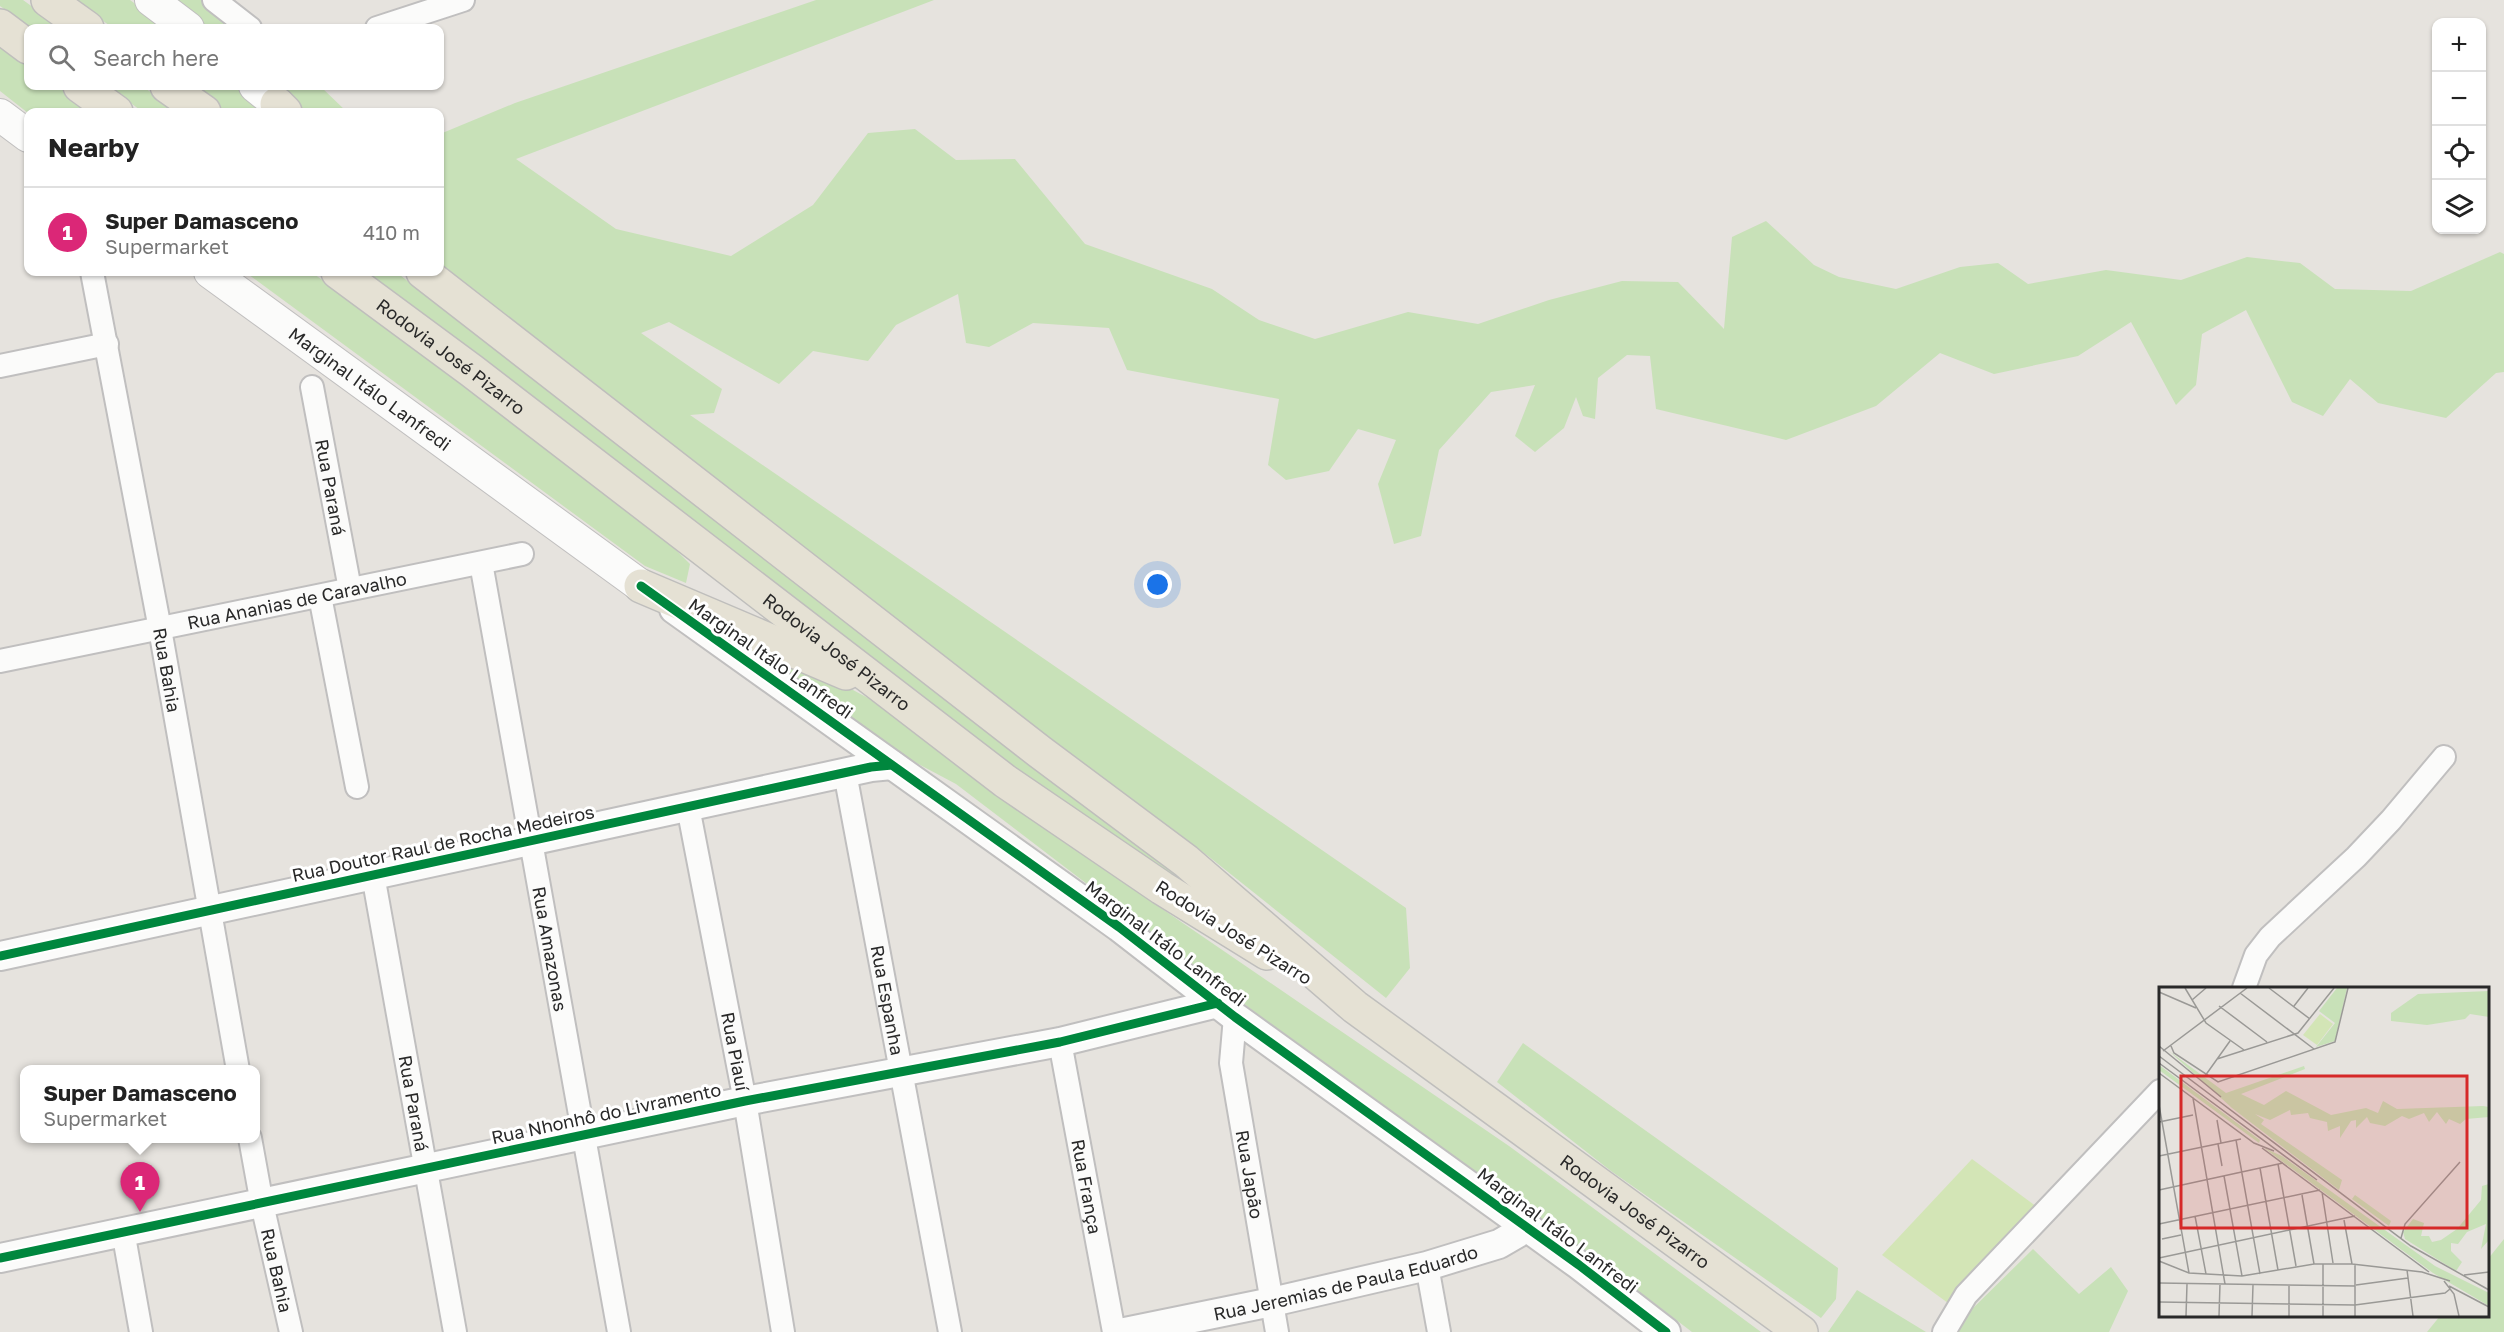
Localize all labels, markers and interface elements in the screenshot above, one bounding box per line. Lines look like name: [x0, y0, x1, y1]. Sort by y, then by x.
map controls: [2432, 18, 2486, 234]
button: +: [2432, 18, 2486, 72]
search box: [24, 24, 444, 90]
icon: search: [45, 41, 78, 74]
text: Search here: [93, 44, 219, 71]
button: −: [2432, 72, 2486, 126]
button: locate: [2432, 126, 2486, 180]
text: Nearby: [48, 132, 139, 163]
button: layers: [2432, 180, 2486, 234]
text: Super Damasceno: [105, 207, 298, 234]
text: 1: [62, 220, 73, 244]
text: 410 m: [363, 220, 420, 244]
text: Supermarket: [105, 234, 229, 258]
street label: Rodovia José Pizarro: [372, 293, 530, 419]
street label: Marginal Itálo Lanfredi: [285, 322, 455, 455]
street label: Rua Paraná: [311, 437, 351, 537]
street label: Rua Ananias de Caravalho: [185, 567, 408, 633]
your location: [1143, 570, 1172, 599]
street label: Rodovia José Pizarro: [759, 588, 915, 715]
street label: Marginal Itálo Lanfredi: [685, 593, 857, 723]
street label: Rua Bahia: [149, 626, 186, 714]
street label: Rua Doutor Raul de Rocha Medeiros: [290, 800, 596, 886]
street label: Marginal Itálo Lanfredi: [1081, 875, 1251, 1011]
street label: Rodovia José Pizarro: [1152, 875, 1316, 989]
street label: Rua Amazonas: [528, 885, 572, 1013]
street label: Rua Espanha: [867, 943, 909, 1057]
inset map: [2159, 987, 2489, 1317]
street label: Rua Piauí: [717, 1010, 754, 1094]
street label: Rua Paraná: [395, 1053, 433, 1153]
popup: [20, 1065, 260, 1143]
street label: Rua Nhonhô do Livramento: [489, 1078, 723, 1148]
text: Super Damasceno: [43, 1079, 237, 1106]
text: Supermarket: [43, 1106, 167, 1130]
street label: Rua Japão: [1232, 1128, 1268, 1220]
street label: Rua França: [1067, 1137, 1107, 1236]
street label: Rodovia José Pizarro: [1556, 1149, 1714, 1273]
pin: 1: [120, 1162, 160, 1212]
street label: Marginal Itálo Lanfredi: [1473, 1162, 1643, 1298]
street label: Rua Bahia: [257, 1226, 297, 1314]
street label: Rua Jeremias de Paula Eduardo: [1211, 1240, 1480, 1325]

